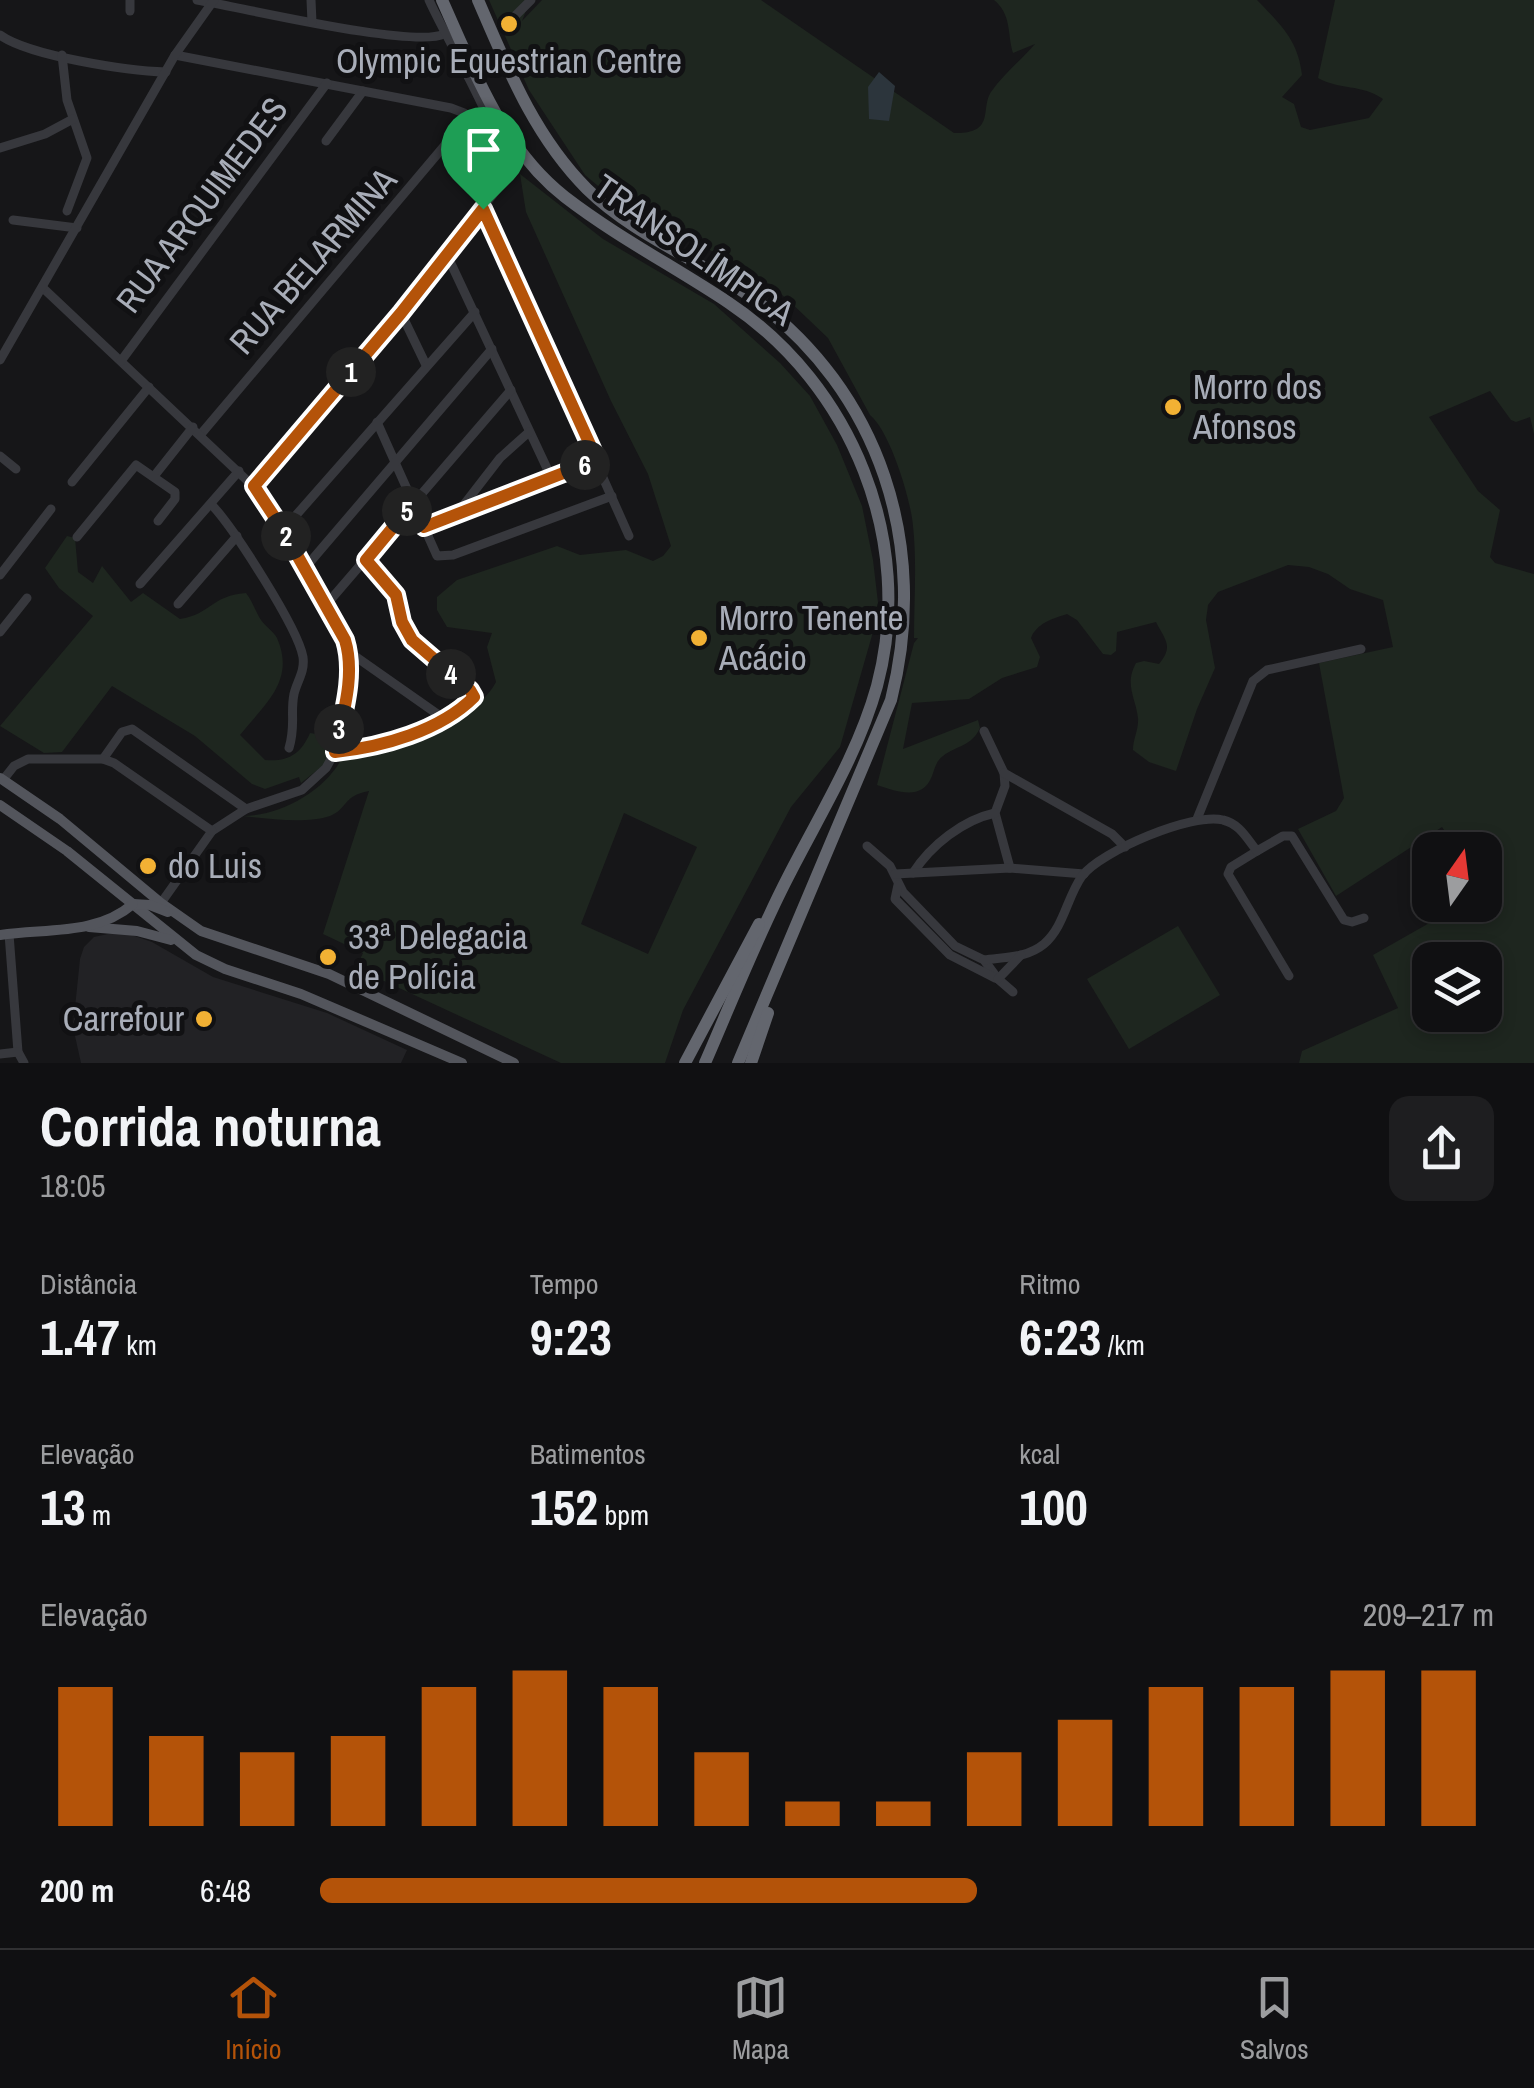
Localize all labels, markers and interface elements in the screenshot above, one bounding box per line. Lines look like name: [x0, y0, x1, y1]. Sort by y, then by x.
marker: Olympic Equestrian Centre: [498, 13, 520, 35]
place label: Olympic Equestrian Centre: [336, 37, 682, 84]
street label: RUA ARQUIMEDES: [105, 87, 298, 322]
pin: [441, 107, 526, 210]
icon: arrive: [456, 122, 511, 177]
street label: RUA BELARMINA: [219, 157, 407, 364]
street label: TRANSOLÍMPICA: [585, 163, 804, 337]
pin: 1: [326, 347, 376, 397]
text: 1: [345, 353, 357, 391]
place label: Morro dos Afonsos: [1192, 363, 1322, 450]
marker: Morro dos Afonsos: [1162, 396, 1184, 418]
pin: 6: [560, 440, 610, 490]
text: 6: [579, 446, 591, 484]
pin: 5: [382, 486, 432, 536]
text: 5: [401, 492, 413, 530]
pin: 2: [261, 511, 311, 561]
text: 2: [280, 517, 292, 555]
place label: Morro Tenente Acácio: [718, 594, 904, 681]
marker: Morro Tenente Acácio: [688, 627, 710, 649]
pin: 4: [426, 649, 476, 699]
text: 4: [445, 655, 457, 693]
pin: 3: [314, 704, 364, 754]
text: 3: [333, 710, 345, 748]
north arrow: [1412, 832, 1502, 922]
map controls: [1412, 832, 1502, 1032]
place label: do Luis: [168, 842, 262, 889]
marker: do Luis: [137, 855, 159, 877]
place label: 33ª Delegacia de Polícia: [348, 913, 528, 1000]
button: layers: [1412, 942, 1502, 1032]
marker: 33ª Delegacia de Polícia: [317, 946, 339, 968]
place label: Carrefour: [63, 995, 184, 1042]
marker: Carrefour: [193, 1008, 215, 1030]
text: Corrida noturna: [40, 1089, 381, 1163]
button: share: [1389, 1096, 1494, 1201]
text: 18:05: [40, 1164, 106, 1207]
text: Distância: [40, 1265, 137, 1303]
text: Tempo: [530, 1265, 599, 1303]
text: Ritmo: [1019, 1265, 1081, 1303]
text: 1.47: [40, 1303, 120, 1371]
text: 9:23: [530, 1303, 612, 1371]
text: 6:23: [1019, 1303, 1101, 1371]
text: km: [120, 1326, 157, 1364]
text: /km: [1101, 1326, 1145, 1364]
text: Elevação: [40, 1435, 134, 1473]
text: Batimentos: [530, 1435, 646, 1473]
text: kcal: [1019, 1435, 1060, 1473]
text: 13: [40, 1473, 86, 1541]
text: 152: [530, 1473, 598, 1541]
text: 100: [1019, 1473, 1088, 1541]
text: m: [86, 1496, 111, 1534]
text: bpm: [598, 1496, 649, 1534]
text: Elevação: [40, 1593, 148, 1636]
text: 209–217 m: [1363, 1593, 1494, 1636]
text: 200 m: [40, 1869, 114, 1912]
text: 6:48: [200, 1869, 251, 1912]
tab: Início: [225, 1970, 281, 2068]
tab: Mapa: [732, 1970, 789, 2068]
tab: Salvos: [1240, 1970, 1309, 2068]

